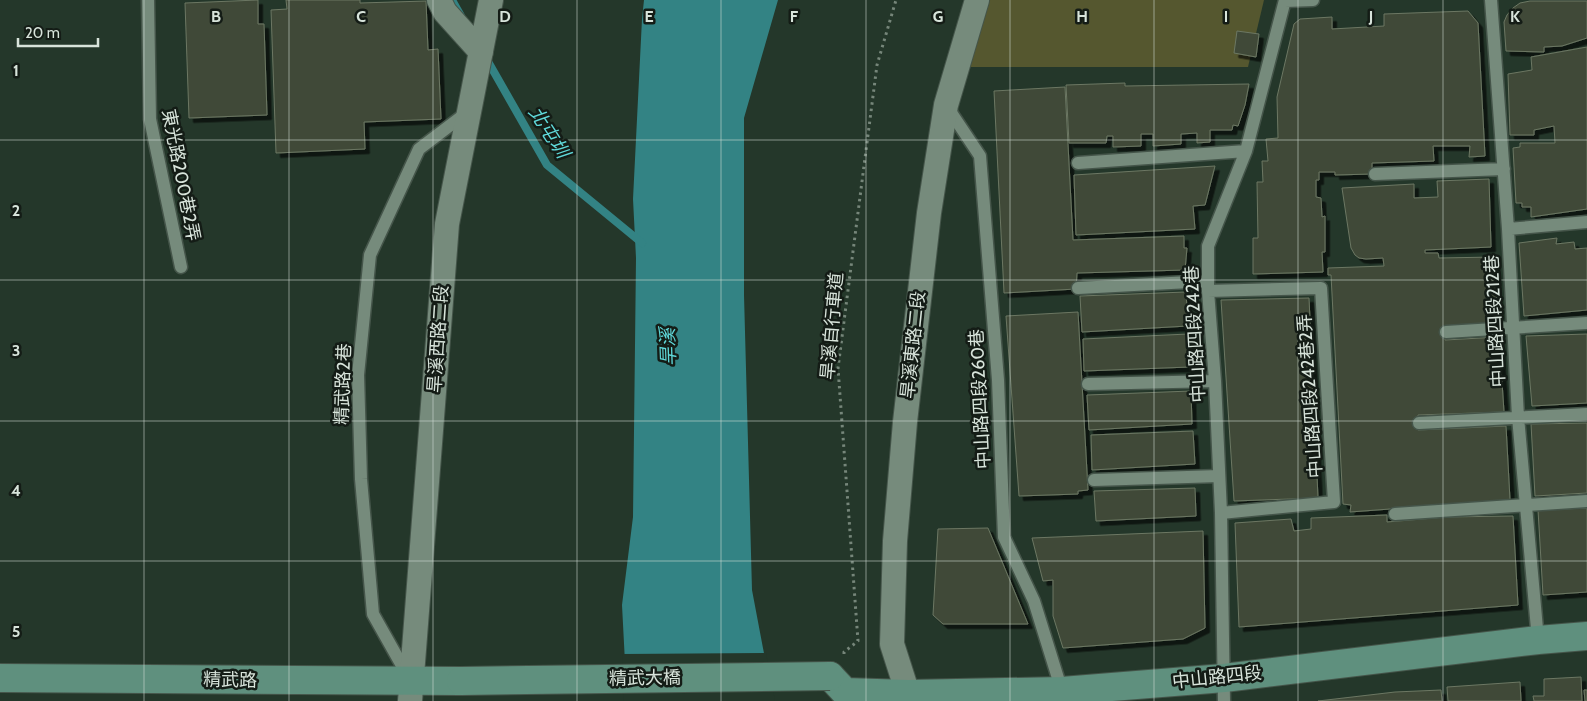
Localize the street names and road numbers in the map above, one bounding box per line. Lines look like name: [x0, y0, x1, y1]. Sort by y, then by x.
street label: 東光路200巷2弄: [157, 107, 205, 243]
street label: 中山路四段212巷: [1481, 254, 1509, 388]
street label: 中山路四段242巷: [1180, 265, 1210, 403]
street label: 旱溪自行車道: [816, 271, 848, 381]
street label: 旱溪西路二段: [423, 284, 453, 394]
street label: 旱溪東路二段: [896, 290, 930, 400]
street label: 中山路四段242巷2弄: [1293, 313, 1327, 479]
street label: 中山路四段260巷: [965, 328, 995, 470]
street label: 精武路2巷: [331, 343, 355, 425]
street label: 中山路四段: [1171, 661, 1263, 693]
street label: 精武大橋: [609, 666, 681, 690]
street label: 精武路: [203, 669, 257, 691]

